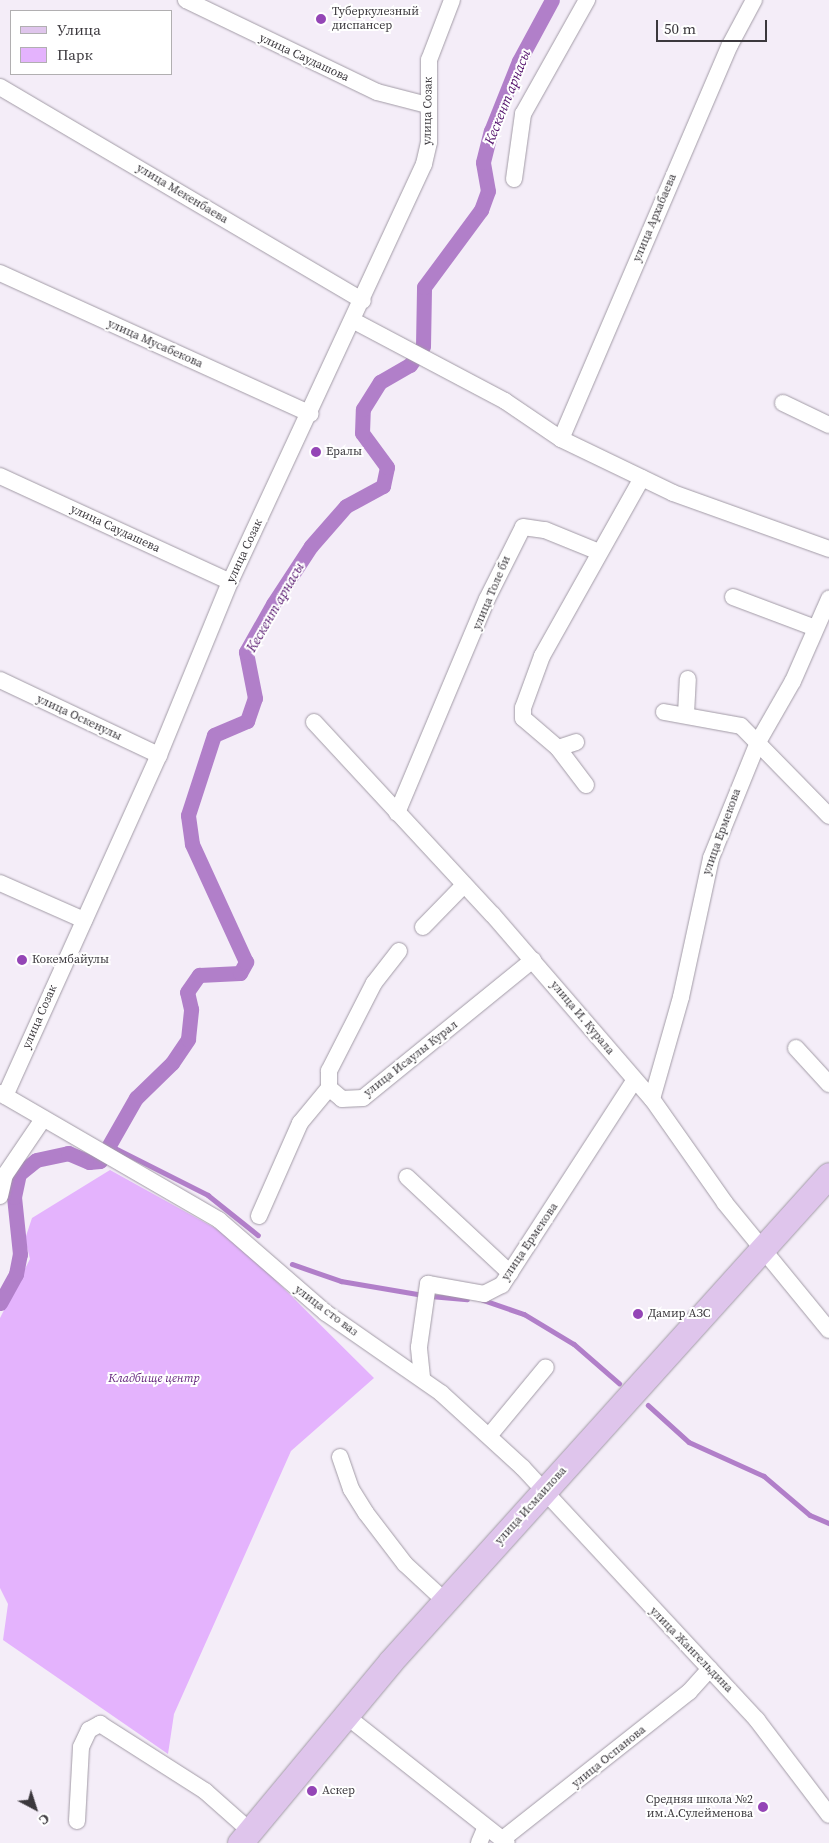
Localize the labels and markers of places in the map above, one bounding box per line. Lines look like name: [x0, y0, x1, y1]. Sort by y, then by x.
place label: Туберкулезный диспансер: [332, 5, 419, 33]
marker: Туберкулезный диспансер: [314, 12, 328, 26]
place label: Ералы: [326, 445, 362, 459]
marker: Ералы: [310, 446, 322, 458]
place label: Кокембайулы: [32, 953, 109, 967]
marker: Кокембайулы: [16, 954, 28, 966]
place label: Дамир АЗС: [648, 1307, 710, 1321]
marker: Дамир АЗС: [632, 1308, 644, 1320]
place label: Аскер: [322, 1784, 355, 1798]
marker: Аскер: [306, 1785, 318, 1797]
place label: Средняя школа №2 им.А.Сулейменова: [646, 1793, 753, 1821]
marker: Средняя школа №2 им.А.Сулейменова: [757, 1801, 769, 1813]

